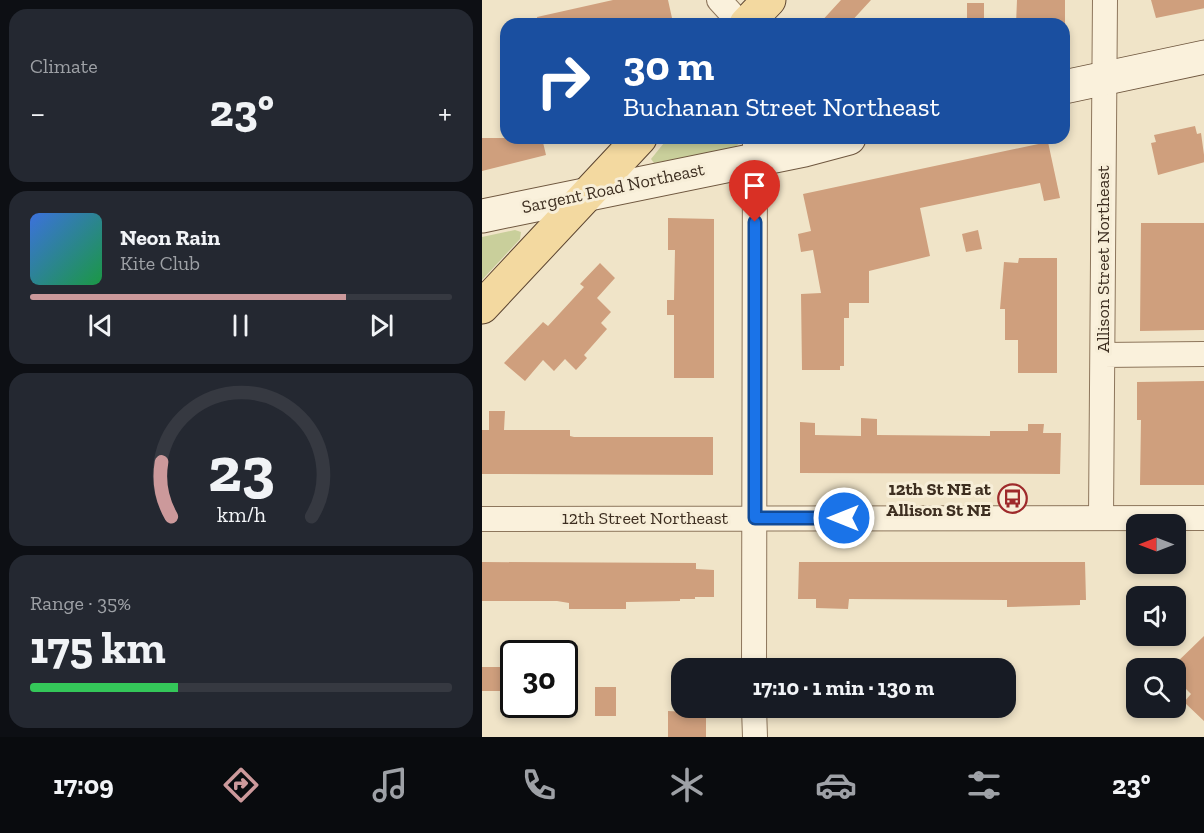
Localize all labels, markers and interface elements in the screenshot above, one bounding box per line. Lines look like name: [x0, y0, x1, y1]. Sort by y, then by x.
text: 30 m: [623, 40, 714, 91]
icon: right: [524, 42, 602, 120]
text: Climate: [30, 54, 98, 78]
text: 23°: [210, 84, 274, 138]
text: Buchanan Street Northeast: [623, 91, 940, 123]
text: −: [30, 93, 45, 132]
text: +: [438, 93, 452, 132]
street label: Sargent Road Northeast: [520, 158, 707, 218]
pin: [729, 160, 780, 222]
street label: Allison Street Northeast: [1092, 165, 1114, 353]
icon: arrive: [738, 169, 771, 202]
text: Neon Rain: [120, 224, 220, 251]
text: Kite Club: [120, 251, 200, 275]
icon: previous: [84, 309, 117, 342]
icon: pause: [224, 309, 257, 342]
icon: next: [365, 309, 398, 342]
text: 23: [208, 432, 274, 507]
place label: 12th St NE at Allison St NE: [886, 478, 992, 521]
bus stop icon: 12th St NE at Allison St NE: [996, 483, 1028, 515]
position arrow: [812, 486, 876, 550]
text: km/h: [217, 502, 265, 527]
street label: 12th Street Northeast: [562, 507, 729, 529]
north arrow: [1126, 514, 1186, 574]
map controls: [1126, 514, 1186, 718]
button: sound: [1126, 586, 1186, 646]
text: Range · 35%: [30, 591, 131, 615]
text: 175 km: [30, 621, 166, 675]
speed limit sign: 30: [500, 640, 578, 718]
button: search: [1126, 658, 1186, 718]
text: 17:10 · 1 min · 130 m: [753, 674, 934, 701]
icon: directions: [220, 764, 262, 806]
icon: music: [369, 764, 411, 806]
icon: phone: [518, 764, 560, 806]
icon: climate: [666, 764, 708, 806]
icon: car: [815, 764, 857, 806]
icon: filters: [963, 764, 1005, 806]
text: 17:09: [53, 769, 114, 801]
text: 23°: [1112, 769, 1151, 801]

